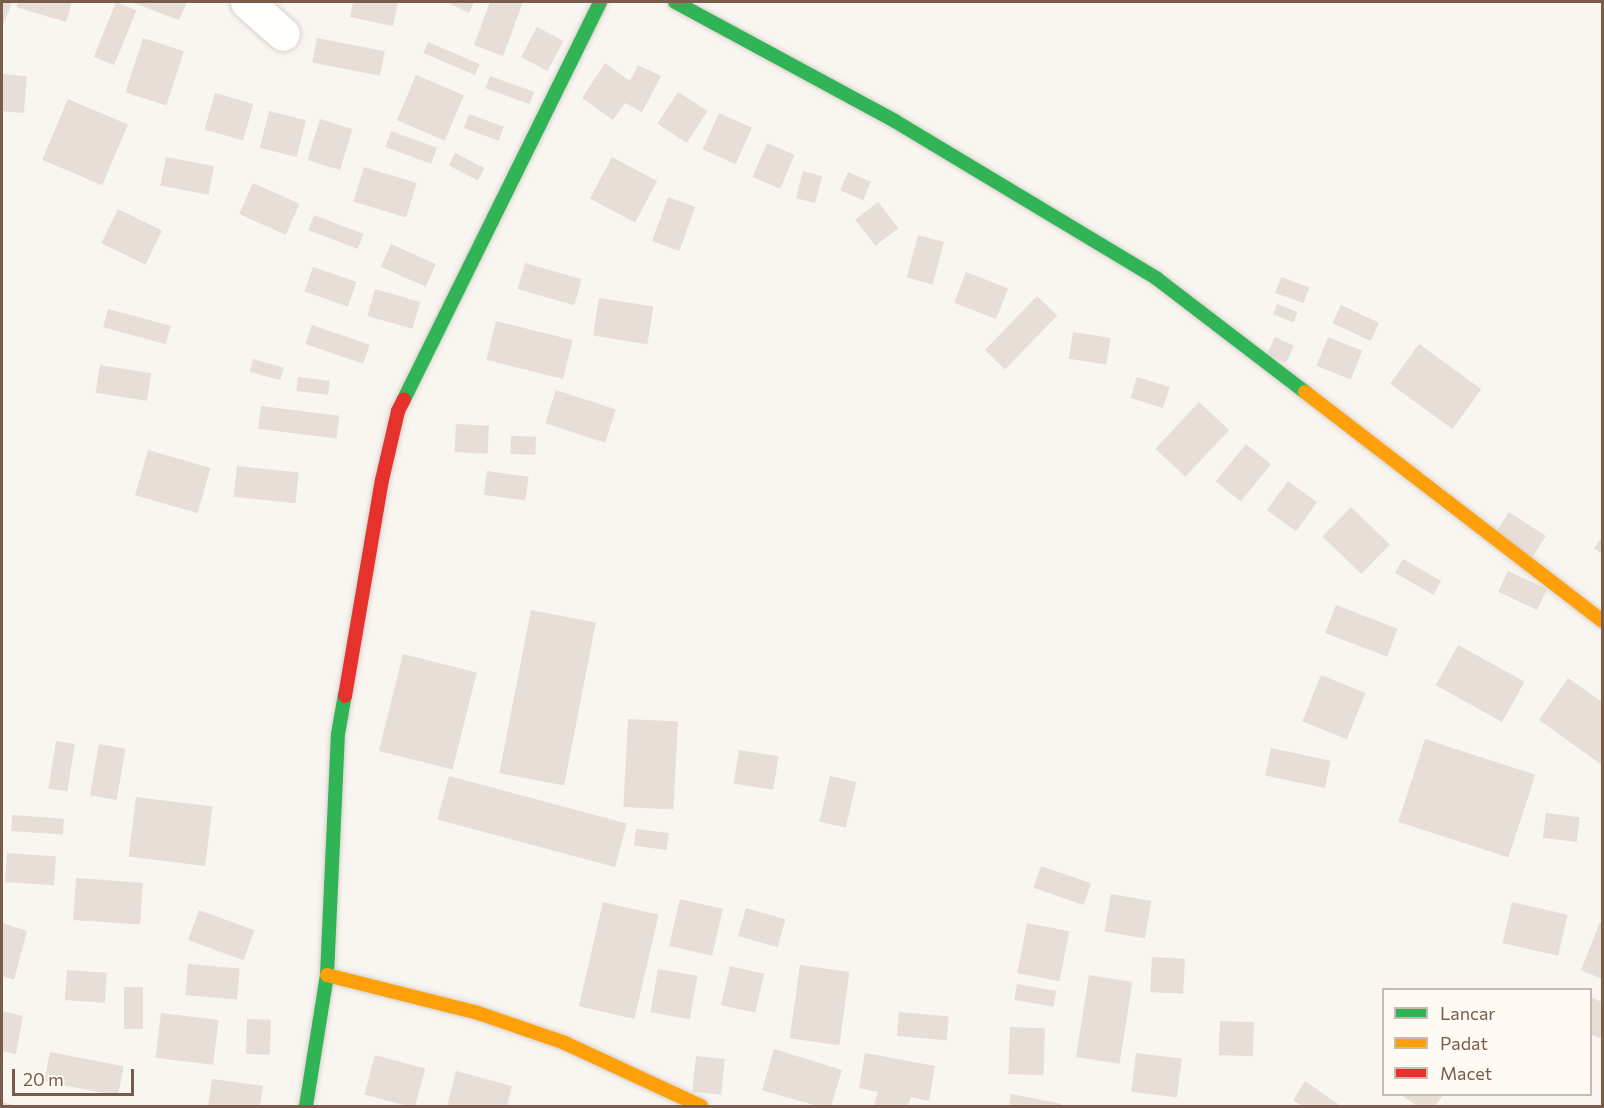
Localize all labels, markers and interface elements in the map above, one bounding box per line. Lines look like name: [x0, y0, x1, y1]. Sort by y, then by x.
legend: [1382, 988, 1592, 1096]
text: Lancar: [1440, 1002, 1496, 1024]
text: Padat: [1440, 1032, 1488, 1054]
scale bar: [15, 1057, 136, 1095]
text: Macet: [1440, 1062, 1492, 1084]
text: 20 m: [23, 1068, 64, 1090]

